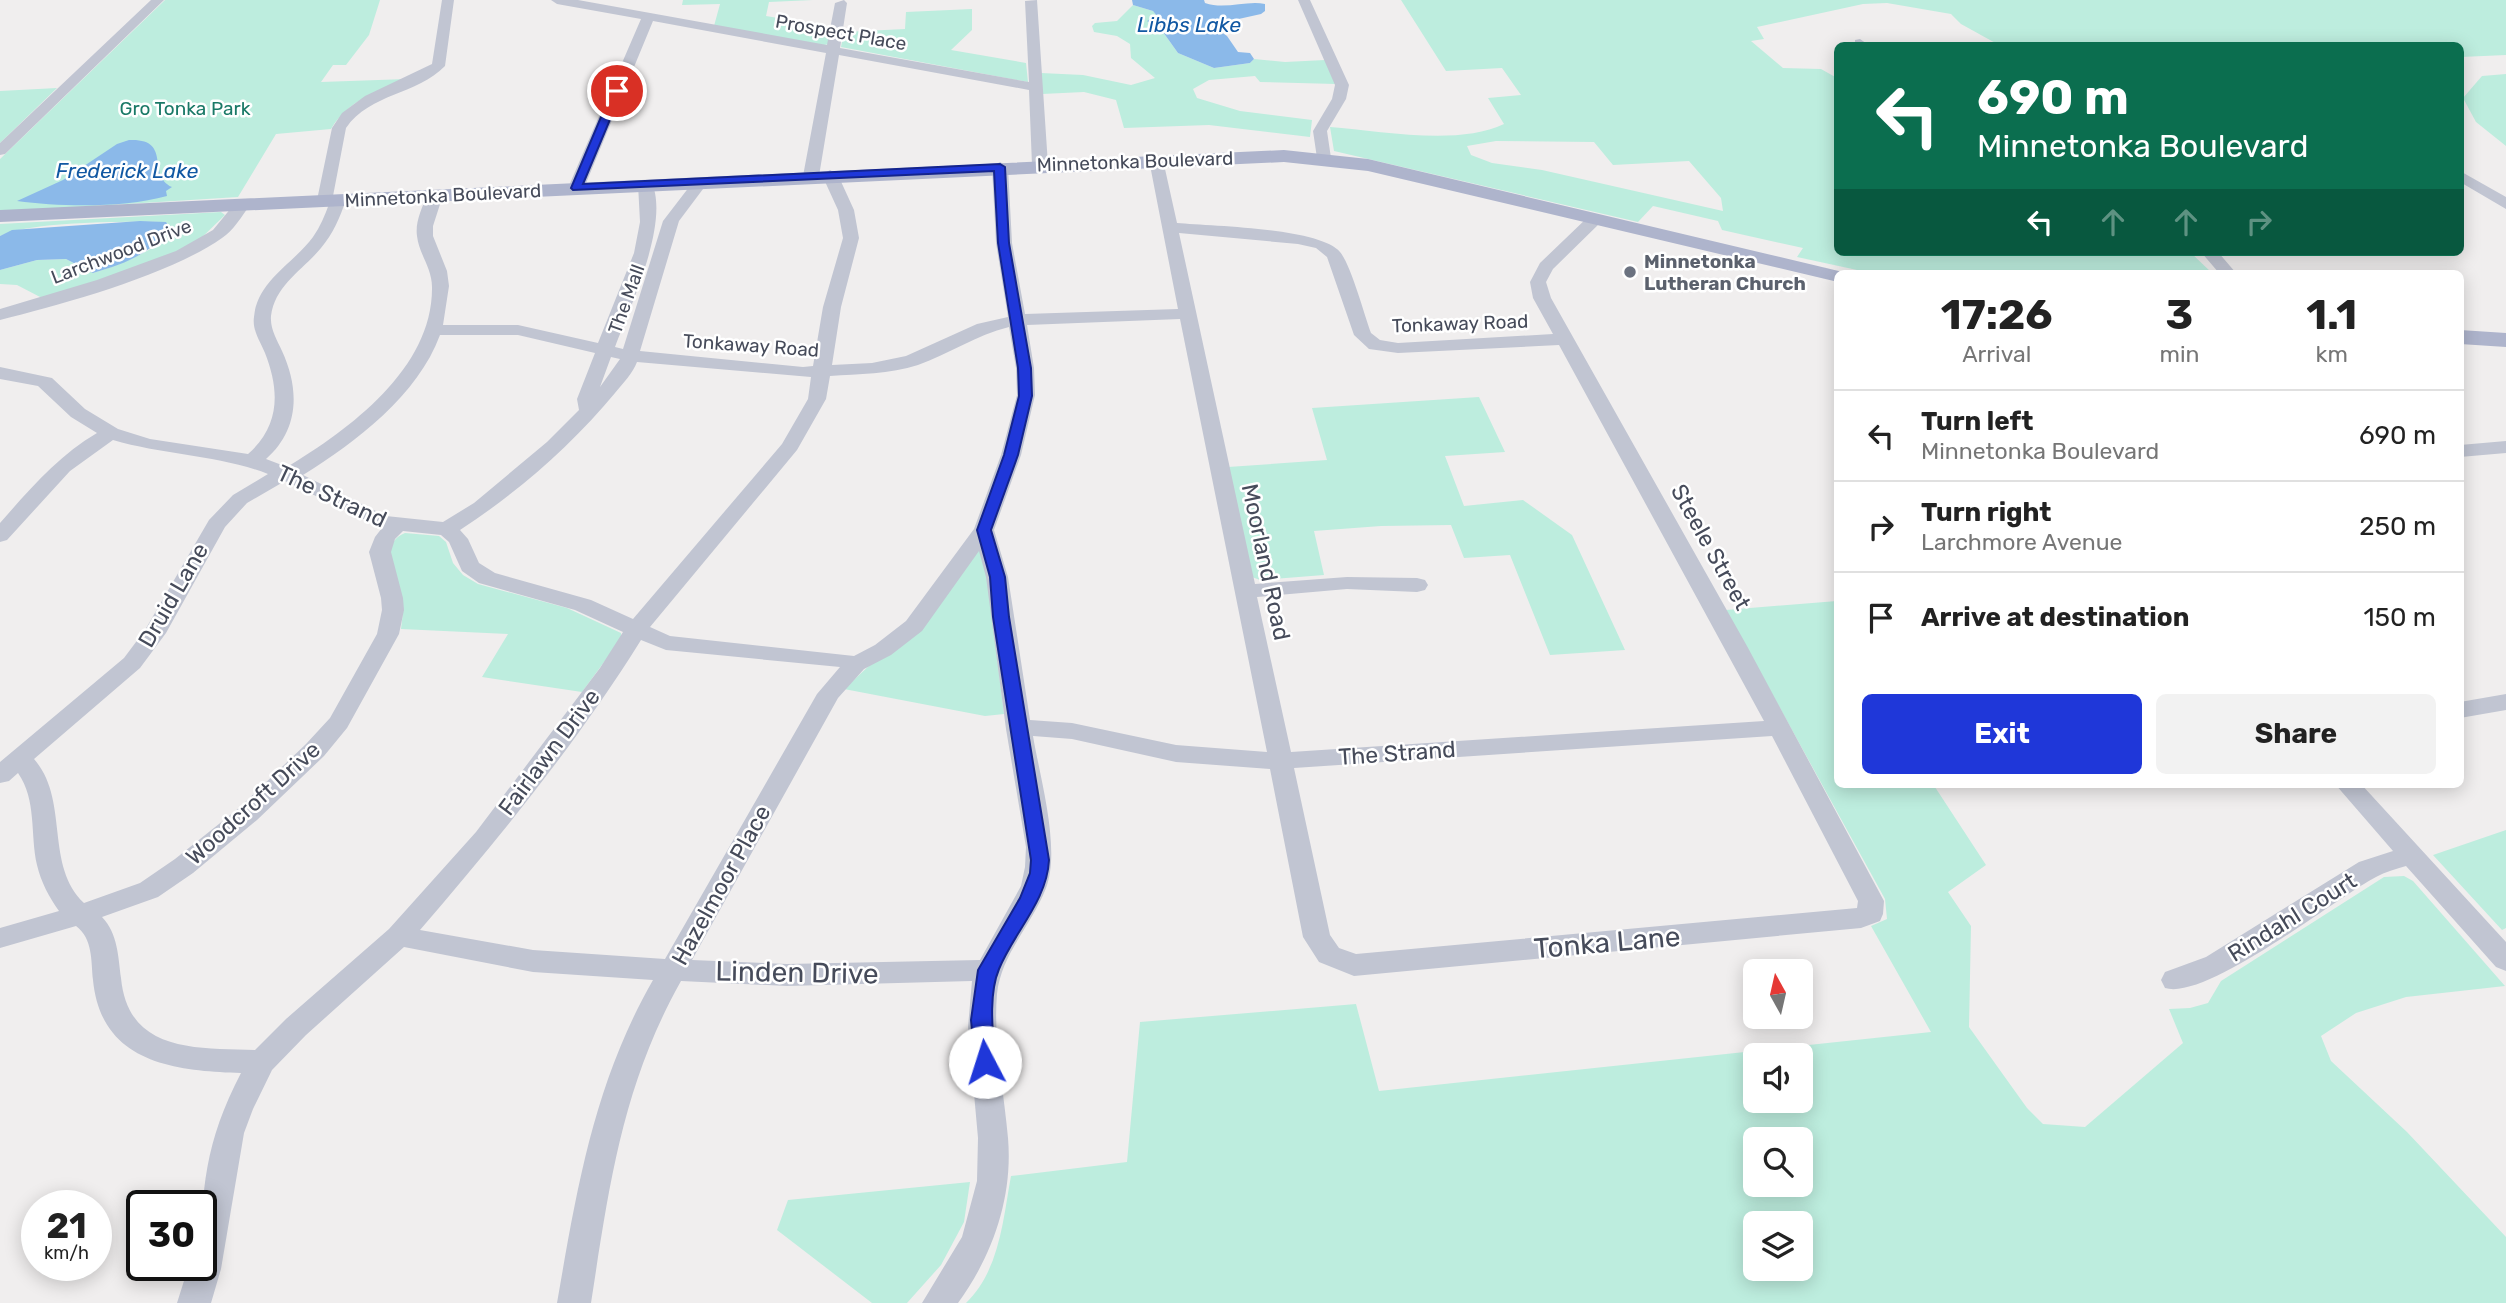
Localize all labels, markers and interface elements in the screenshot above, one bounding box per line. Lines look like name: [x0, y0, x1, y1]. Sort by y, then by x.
street label: Prospect Place: [774, 10, 908, 55]
water label: Libbs Lake: [1137, 12, 1241, 37]
pin: [587, 61, 647, 121]
text: 690 m: [1977, 68, 2129, 126]
icon: left: [1862, 70, 1953, 161]
icon: arrive: [598, 72, 636, 110]
park label: Gro Tonka Park: [120, 97, 251, 120]
text: Minnetonka Boulevard: [1977, 127, 2308, 165]
street label: Minnetonka Boulevard: [1036, 147, 1234, 176]
water label: Frederick Lake: [56, 158, 198, 183]
street label: Minnetonka Boulevard: [344, 179, 542, 212]
icon: left: [2021, 203, 2059, 241]
icon: ahead: [2094, 203, 2132, 241]
icon: ahead: [2167, 203, 2205, 241]
icon: right: [2240, 203, 2278, 241]
street label: Larchwood Drive: [48, 214, 195, 289]
place label: Minnetonka Lutheran Church: [1644, 250, 1806, 295]
street label: The Mall: [603, 261, 650, 337]
marker: Minnetonka Lutheran Church: [1622, 264, 1638, 280]
text: 17:26: [1941, 290, 2053, 340]
text: 3: [2166, 290, 2193, 340]
text: 1.1: [2306, 290, 2357, 340]
street label: Tonkaway Road: [1391, 310, 1529, 337]
street label: Tonkaway Road: [682, 329, 820, 362]
text: Arrival: [1962, 340, 2031, 368]
text: min: [2159, 340, 2199, 368]
text: km: [2316, 340, 2348, 368]
text: Turn left: [1921, 406, 2033, 437]
icon: left: [1862, 417, 1900, 455]
text: 690 m: [2359, 420, 2436, 451]
text: Minnetonka Boulevard: [1921, 437, 2159, 465]
street label: The Strand: [273, 458, 391, 534]
street label: Steele Street: [1665, 479, 1757, 615]
street label: Moorland Road: [1236, 481, 1296, 643]
text: Turn right: [1921, 497, 2051, 528]
icon: right: [1862, 508, 1900, 546]
text: 250 m: [2359, 511, 2436, 542]
text: Larchmore Avenue: [1921, 528, 2123, 556]
street label: Druid Lane: [132, 538, 214, 652]
icon: arrive: [1862, 599, 1900, 637]
text: Arrive at destination: [1921, 602, 2189, 633]
text: 150 m: [2363, 602, 2436, 633]
street label: Fairlawn Drive: [492, 683, 606, 821]
button: Exit: [1862, 694, 2142, 774]
button: Share: [2156, 694, 2436, 774]
street label: Woodcroft Drive: [180, 735, 326, 871]
street label: The Strand: [1337, 735, 1457, 771]
street label: Hazelmoor Place: [665, 800, 777, 970]
street label: Rindahl Court: [2223, 866, 2361, 968]
street label: Tonka Lane: [1532, 920, 1682, 965]
street label: Linden Drive: [715, 955, 879, 990]
north arrow: [1743, 959, 1813, 1029]
map controls: [1743, 959, 1813, 1281]
position arrow: [948, 1025, 1022, 1099]
button: sound: [1743, 1043, 1813, 1113]
button: search: [1743, 1127, 1813, 1197]
speed limit sign: 30: [126, 1190, 217, 1281]
text: 21: [46, 1205, 87, 1247]
button: layers: [1743, 1211, 1813, 1281]
text: km/h: [44, 1242, 89, 1264]

